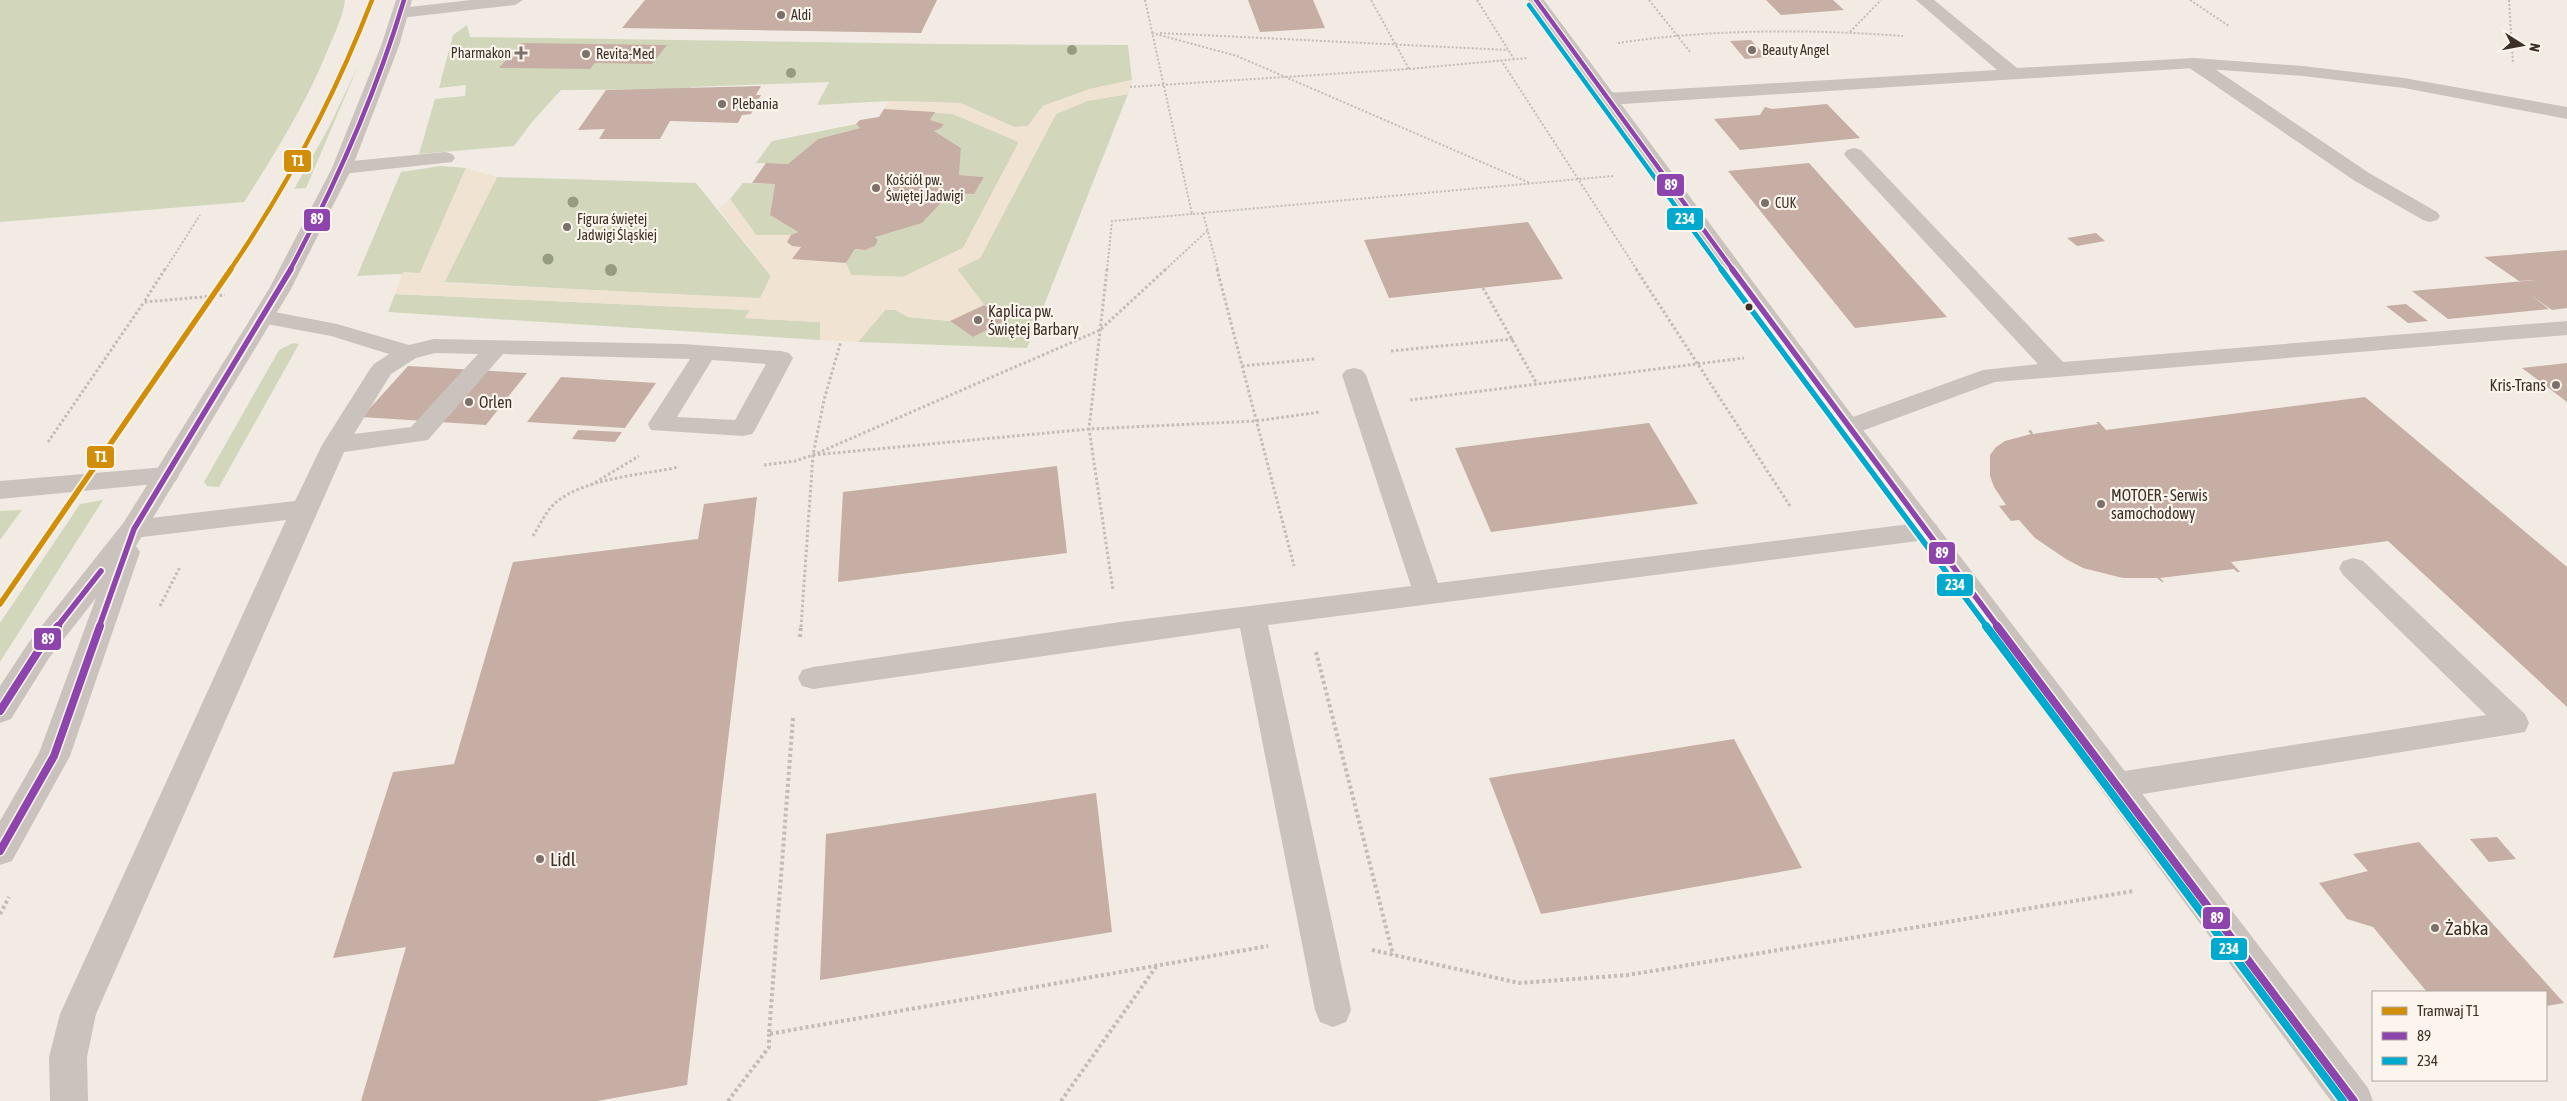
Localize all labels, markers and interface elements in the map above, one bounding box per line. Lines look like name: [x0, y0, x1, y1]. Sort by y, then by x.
place label: Aldi: [791, 7, 811, 23]
marker: Aldi: [775, 9, 787, 21]
north arrow: [2497, 20, 2547, 70]
place label: Beauty Angel: [1762, 42, 1830, 58]
text: N: [2526, 42, 2543, 53]
marker: Beauty Angel: [1746, 44, 1758, 56]
place label: Pharmakon: [451, 45, 511, 61]
place label: Revita-Med: [596, 46, 655, 62]
marker: Pharmakon: [515, 47, 527, 59]
marker: Revita-Med: [580, 48, 592, 60]
place label: Plebania: [732, 96, 778, 112]
marker: Plebania: [716, 98, 728, 110]
line badge: T1: [283, 149, 312, 173]
text: T1: [292, 153, 305, 169]
place label: Kościół pw. Świętej Jadwigi: [886, 172, 964, 204]
line badge: 89: [1656, 173, 1685, 197]
text: 89: [1664, 177, 1678, 193]
marker: Kościół pw. Świętej Jadwigi: [870, 182, 882, 194]
place label: CUK: [1775, 195, 1797, 211]
marker: CUK: [1759, 197, 1771, 209]
line badge: 234: [1666, 207, 1704, 231]
line badge: 89: [303, 208, 331, 232]
text: 89: [310, 211, 324, 227]
place label: Figura świętej Jadwigi Śląskiej: [577, 211, 657, 243]
text: 234: [1675, 211, 1695, 227]
marker: Figura świętej Jadwigi Śląskiej: [561, 221, 573, 233]
place label: Kaplica pw. Świętej Barbary: [988, 302, 1079, 339]
unlabelled marker: [1744, 302, 1754, 312]
marker: Kaplica pw. Świętej Barbary: [972, 314, 984, 326]
place label: Kris-Trans: [2490, 376, 2546, 394]
marker: Kris-Trans: [2550, 379, 2562, 391]
place label: Orlen: [479, 393, 512, 411]
marker: Orlen: [463, 396, 475, 408]
line badge: T1: [86, 445, 115, 469]
text: T1: [95, 449, 108, 465]
place label: MOTOER - Serwis samochodowy: [2111, 486, 2208, 523]
marker: MOTOER - Serwis samochodowy: [2095, 498, 2107, 510]
line badge: 89: [1928, 541, 1956, 565]
text: 89: [1935, 545, 1949, 561]
line badge: 234: [1936, 573, 1974, 597]
text: 234: [1945, 577, 1965, 593]
line badge: 89: [33, 627, 62, 651]
text: 89: [41, 631, 55, 647]
place label: Lidl: [550, 848, 576, 870]
marker: Lidl: [534, 853, 546, 865]
line badge: 89: [2202, 906, 2231, 930]
text: 89: [2210, 910, 2224, 926]
place label: Żabka: [2445, 917, 2489, 939]
marker: Żabka: [2429, 922, 2441, 934]
line badge: 234: [2210, 937, 2248, 961]
text: 234: [2219, 941, 2239, 957]
legend: [2372, 991, 2547, 1081]
text: Tramwaj T1: [2417, 1002, 2480, 1019]
text: 89: [2417, 1027, 2431, 1044]
text: 234: [2417, 1052, 2438, 1069]

